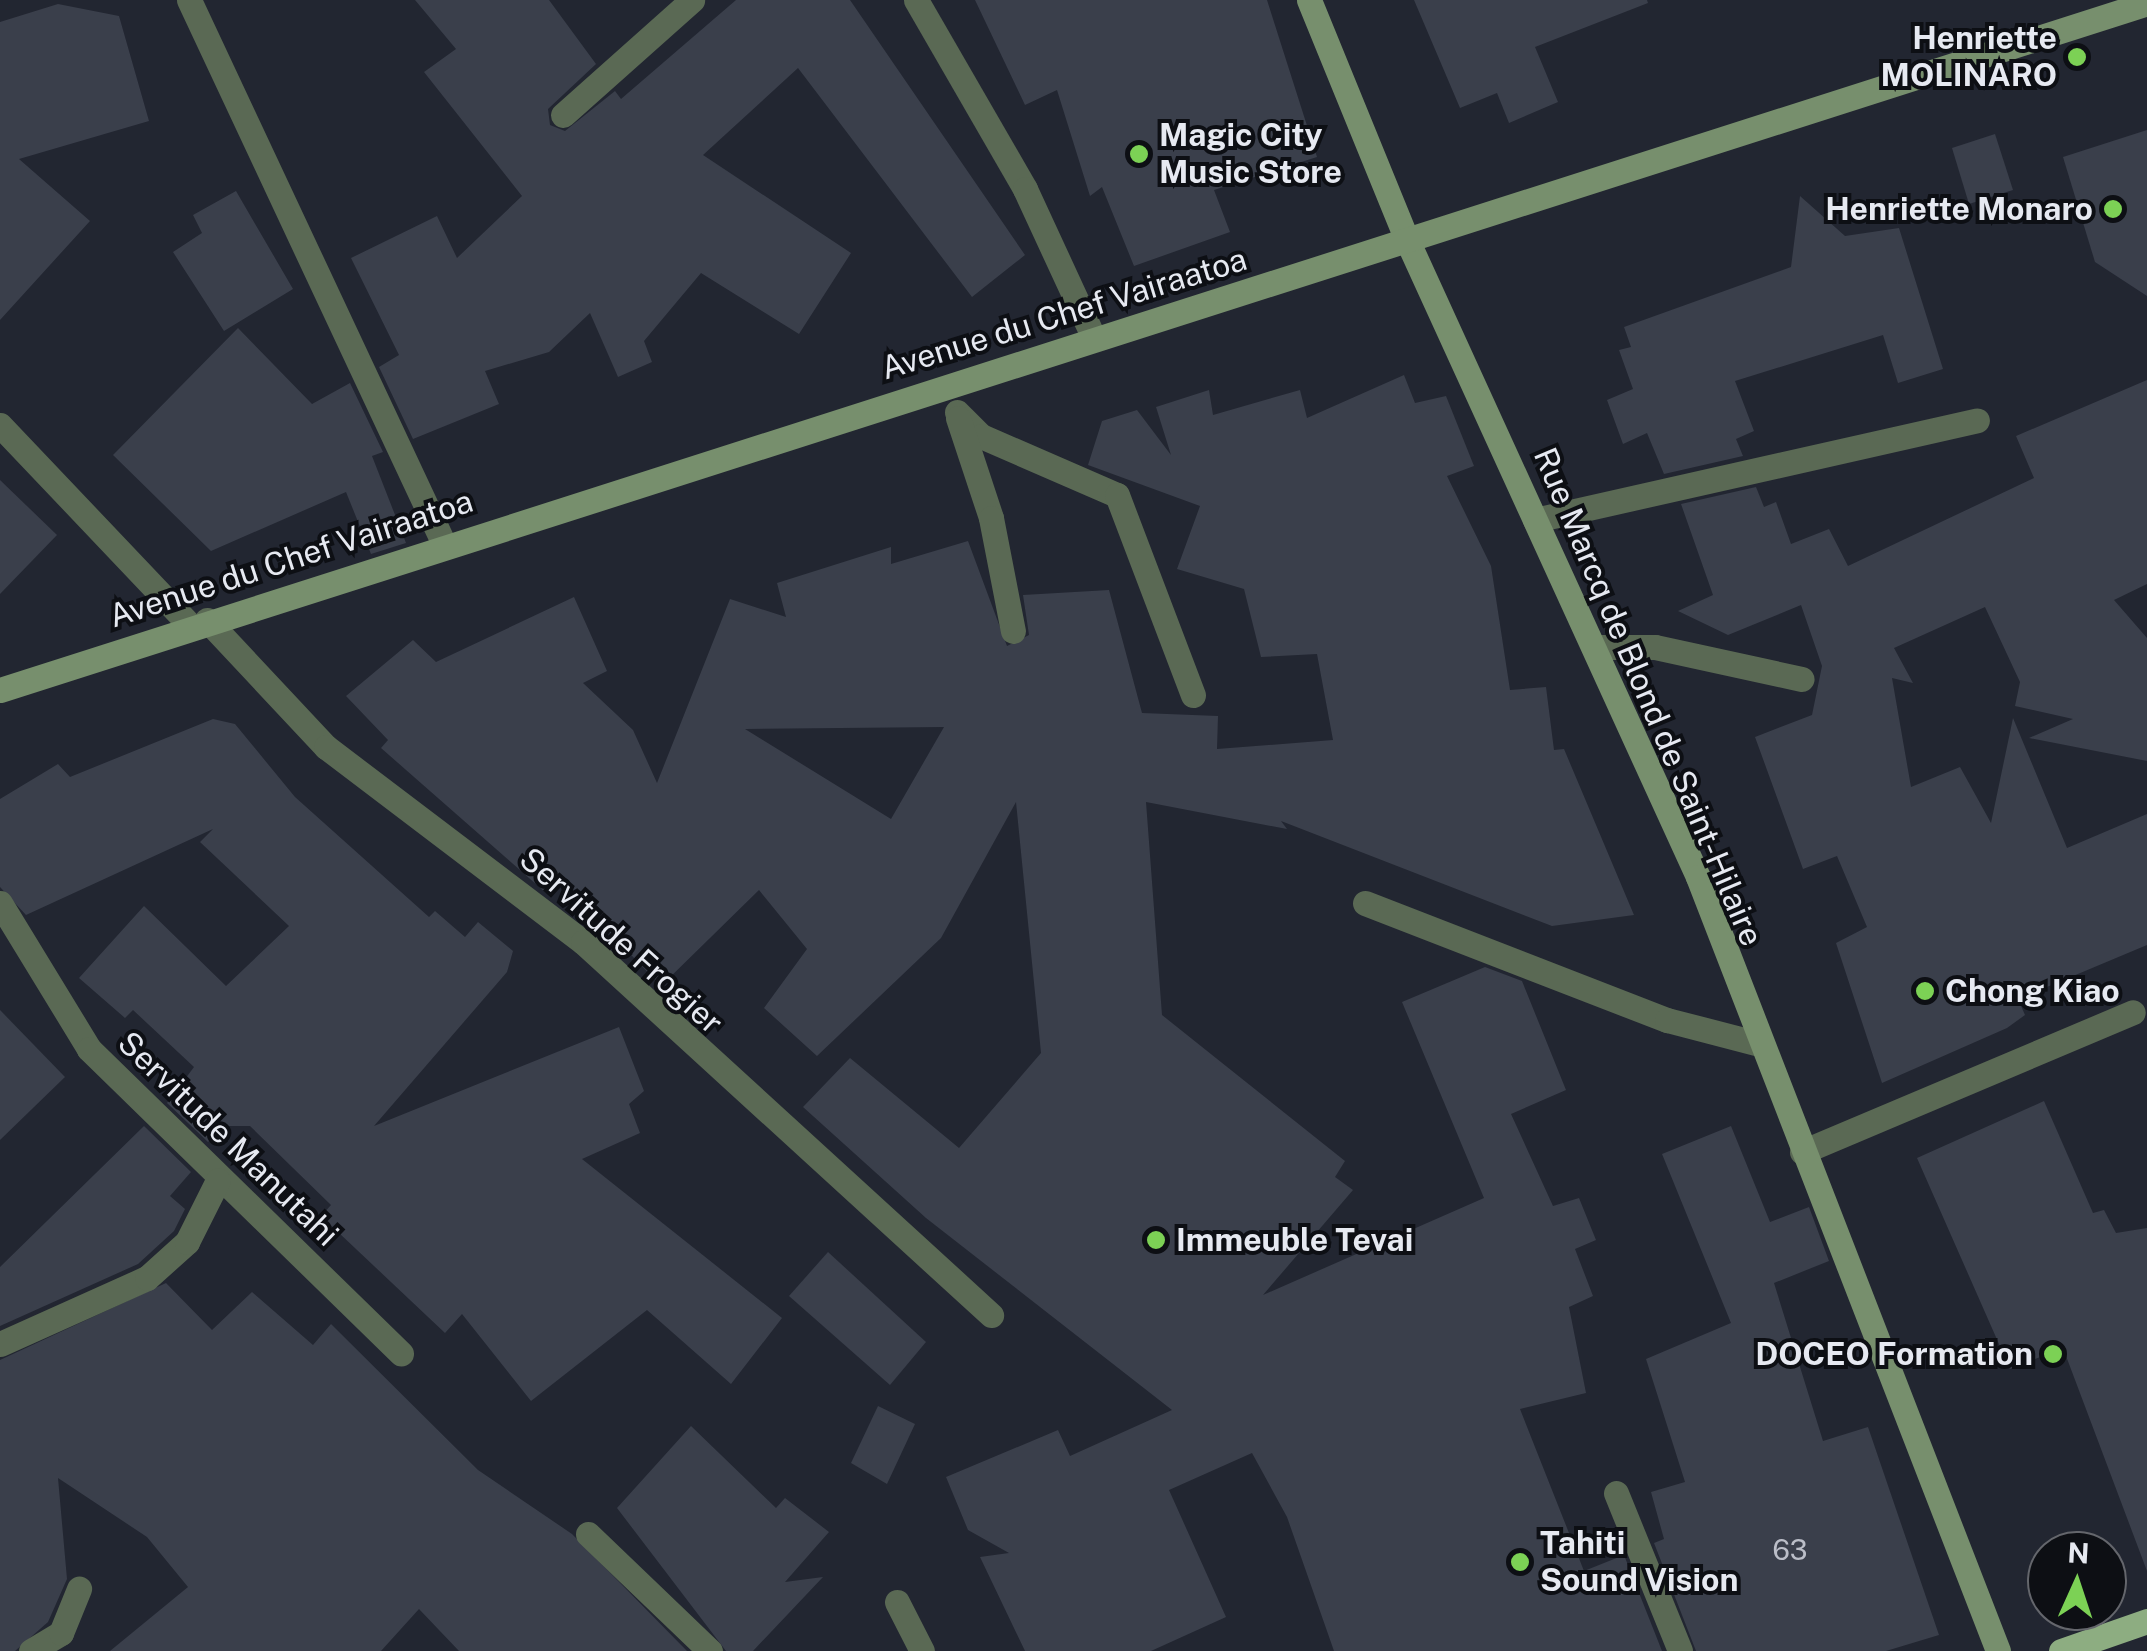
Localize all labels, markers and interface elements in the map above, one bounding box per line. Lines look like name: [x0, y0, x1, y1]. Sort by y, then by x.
place label: Henriette MOLINARO: [1881, 20, 2057, 95]
marker: Henriette MOLINARO: [2066, 46, 2088, 68]
place label: Magic City Music Store: [1159, 117, 1342, 192]
marker: Magic City Music Store: [1128, 143, 1150, 165]
place label: Henriette Monaro: [1825, 190, 2093, 228]
marker: Henriette Monaro: [2102, 198, 2124, 220]
street label: Avenue du Chef Vairaatoa: [876, 240, 1252, 388]
street label: Rue Marcq de Blond de Saint-Hilaire: [1525, 441, 1771, 953]
street label: Avenue du Chef Vairaatoa: [104, 482, 478, 636]
street label: Servitude Frogier: [511, 840, 731, 1042]
place label: Chong Kiao: [1945, 972, 2120, 1010]
marker: Chong Kiao: [1914, 980, 1936, 1002]
street label: Servitude Manutahi: [110, 1024, 346, 1254]
place label: Immeuble Tevai: [1176, 1221, 1413, 1259]
marker: Immeuble Tevai: [1145, 1229, 1167, 1251]
place label: DOCEO Formation: [1755, 1335, 2033, 1373]
marker: DOCEO Formation: [2042, 1343, 2064, 1365]
place label: Tahiti Sound Vision: [1540, 1525, 1739, 1600]
north arrow: [2027, 1531, 2127, 1631]
house number: 63: [1773, 1533, 1807, 1567]
text: N: [2067, 1535, 2090, 1570]
marker: Tahiti Sound Vision: [1509, 1551, 1531, 1573]

